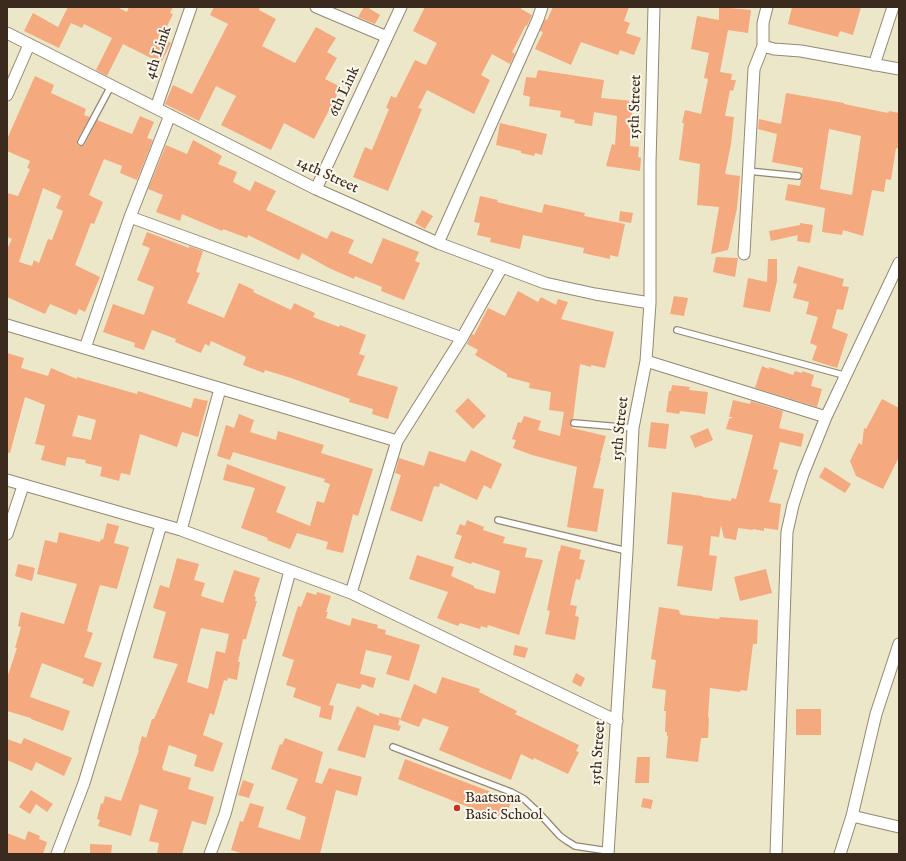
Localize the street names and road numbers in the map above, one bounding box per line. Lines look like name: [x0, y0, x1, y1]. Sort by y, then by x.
street label: 4th Link: [142, 24, 176, 82]
street label: 6th Link: [326, 64, 364, 120]
street label: 15th Street: [626, 74, 646, 140]
street label: 14th Street: [293, 154, 361, 198]
street label: 15th Street: [609, 396, 633, 462]
street label: 15th Street: [588, 720, 610, 786]

